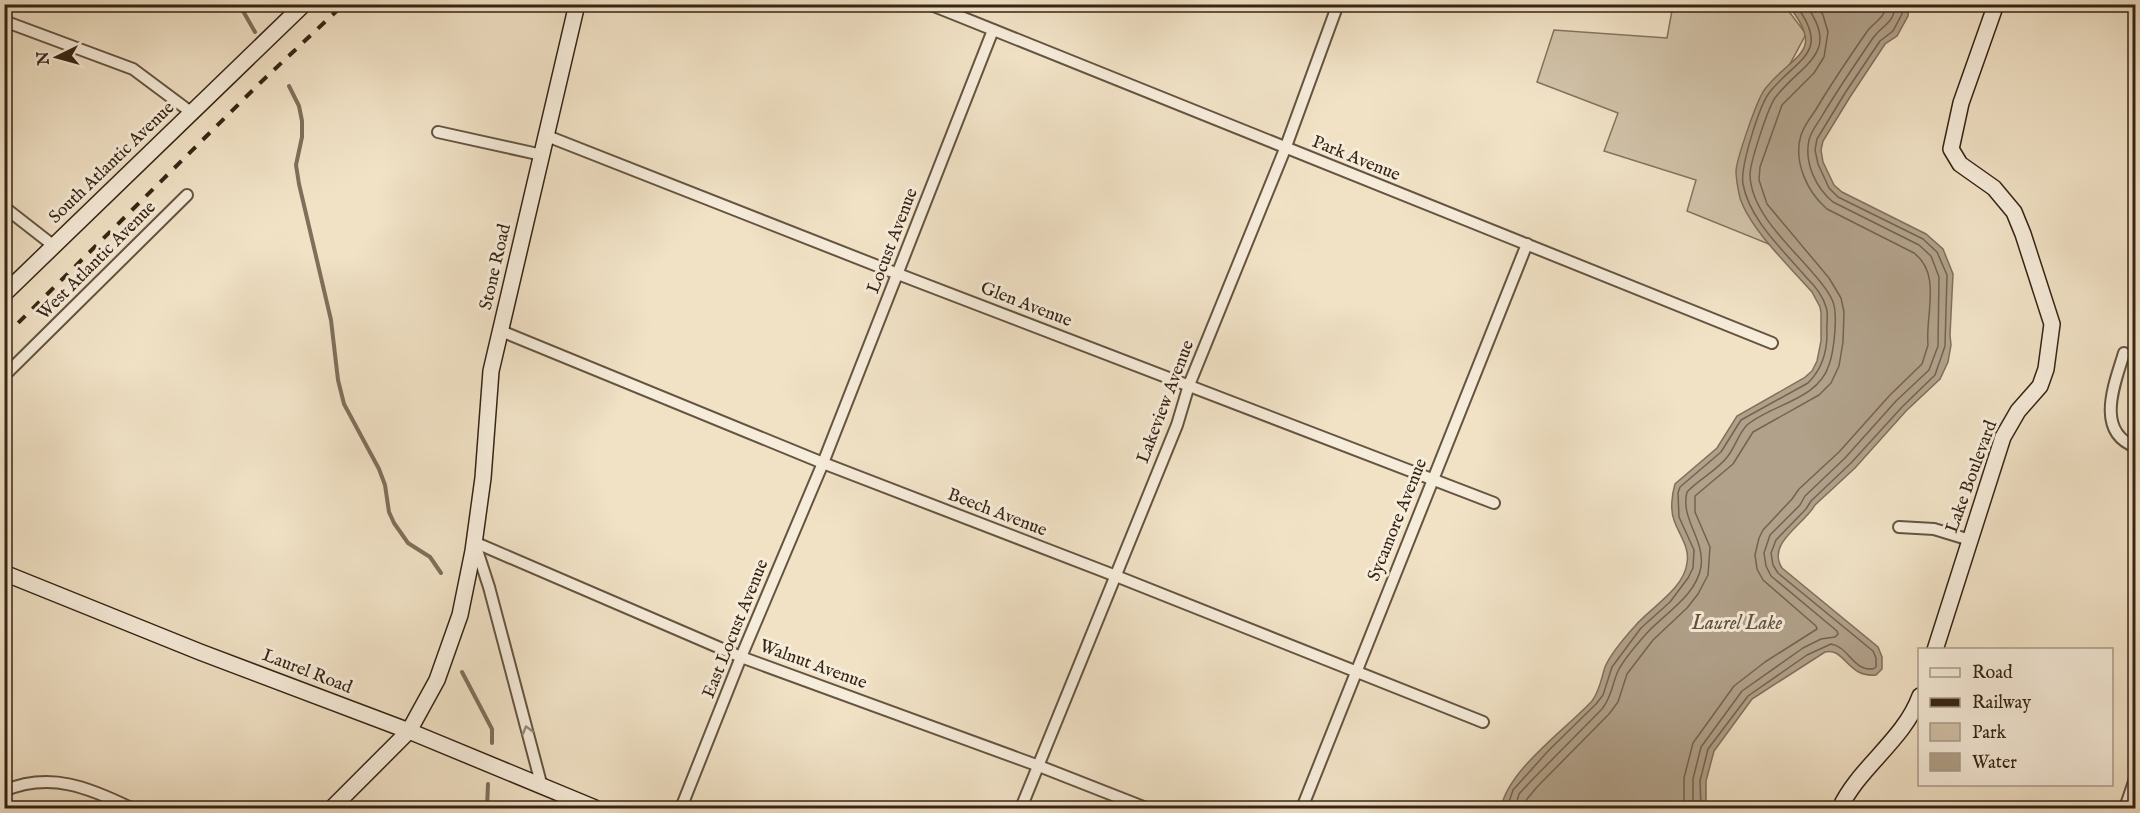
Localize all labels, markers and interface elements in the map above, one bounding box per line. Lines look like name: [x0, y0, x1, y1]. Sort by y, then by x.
north arrow: [27, 27, 87, 87]
text: N: [33, 50, 55, 67]
street label: South Atlantic Avenue: [44, 97, 180, 229]
street label: Park Avenue: [1308, 131, 1404, 187]
street label: Locust Avenue: [862, 185, 924, 297]
street label: West Atlantic Avenue: [33, 197, 161, 325]
street label: Stone Road: [475, 221, 517, 312]
street label: Glen Avenue: [977, 277, 1075, 333]
street label: Lakeview Avenue: [1132, 337, 1200, 467]
street label: Lake Boulevard: [1941, 417, 2003, 536]
street label: Sycamore Avenue: [1363, 455, 1433, 585]
street label: Beech Avenue: [944, 484, 1050, 542]
street label: East Locust Avenue: [698, 556, 774, 702]
water label: Laurel Lake: [1691, 611, 1782, 636]
street label: Walnut Avenue: [756, 635, 870, 695]
street label: Laurel Road: [259, 644, 356, 700]
legend: [1918, 648, 2113, 786]
text: Road: [1972, 662, 2013, 685]
text: Railway: [1972, 692, 2031, 715]
text: Park: [1972, 722, 2007, 745]
one-way arrow: [522, 725, 534, 736]
text: Water: [1972, 752, 2017, 775]

